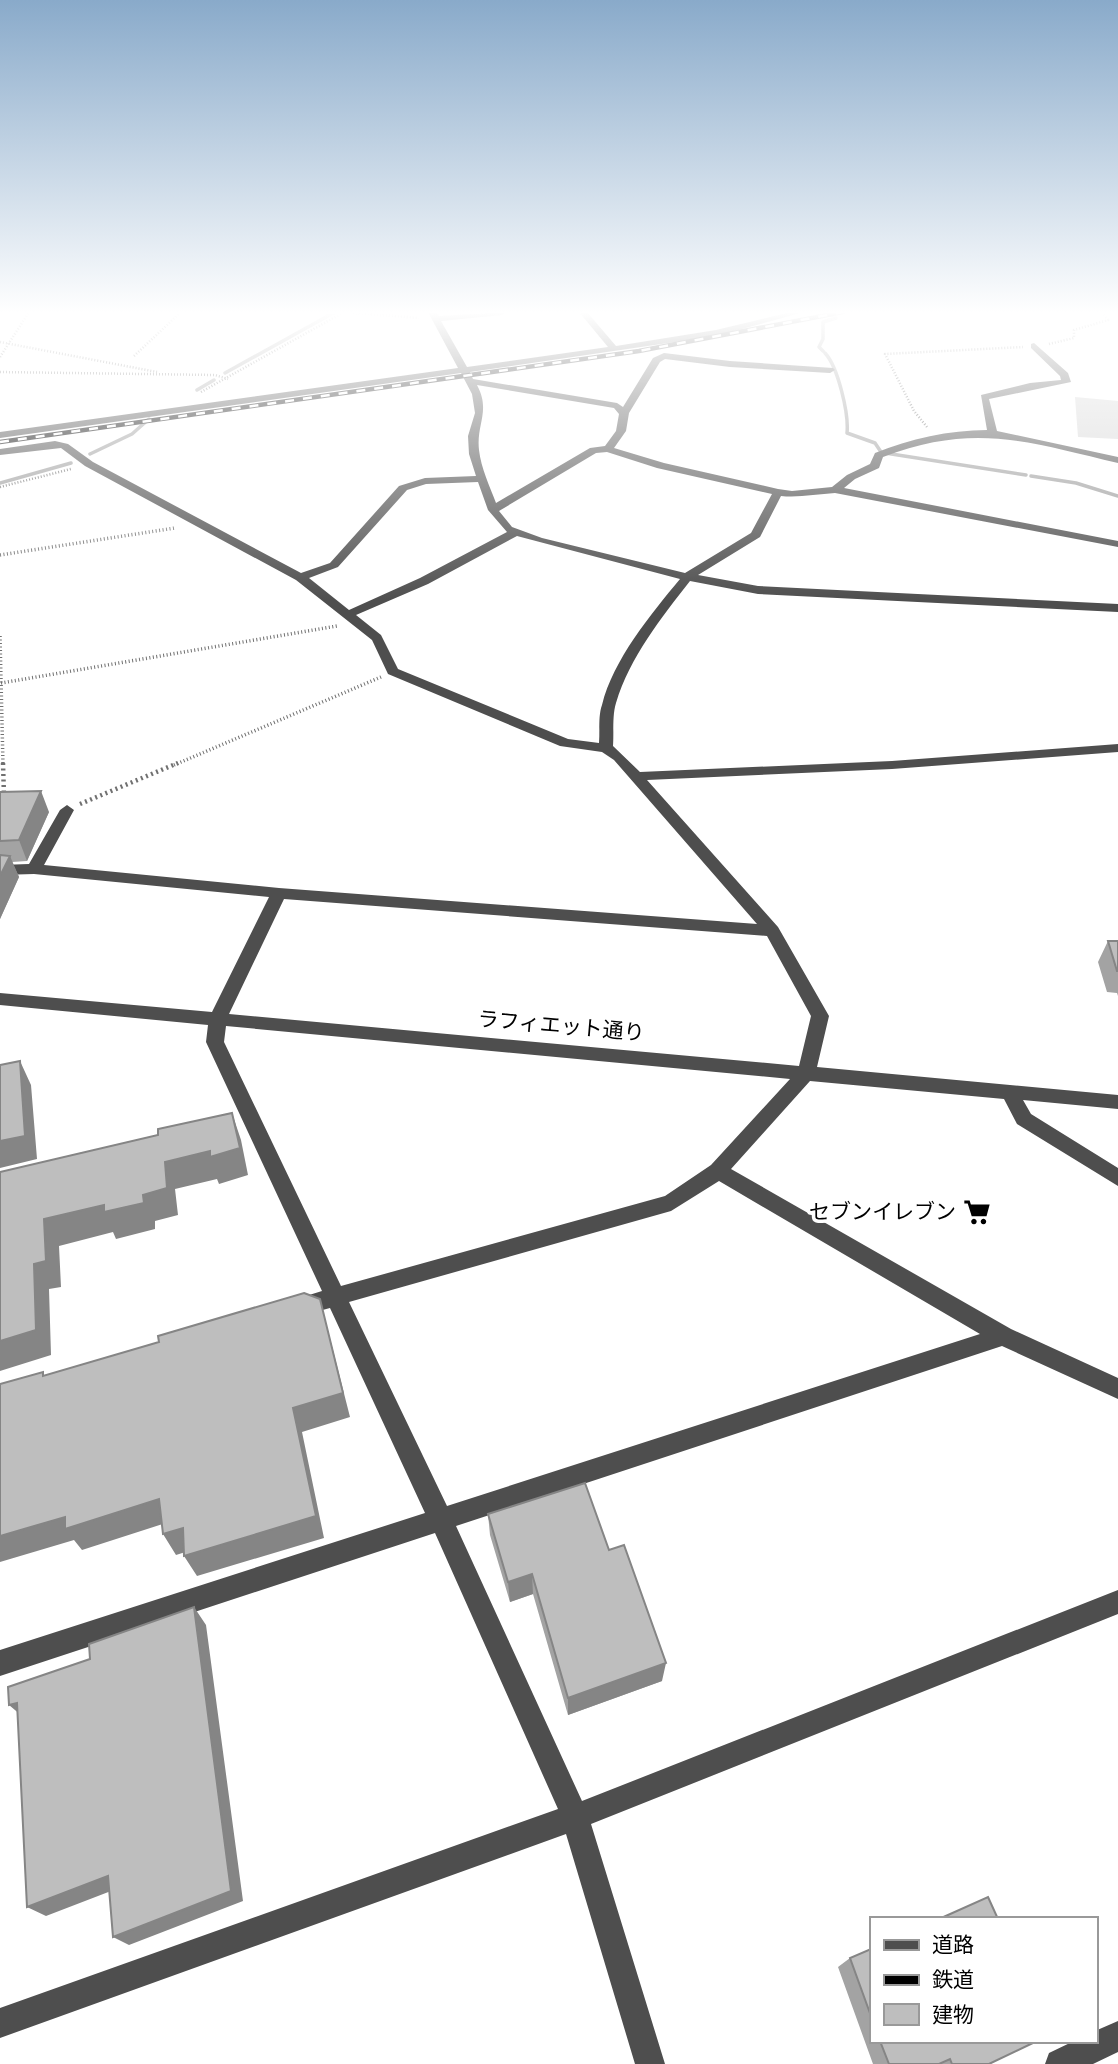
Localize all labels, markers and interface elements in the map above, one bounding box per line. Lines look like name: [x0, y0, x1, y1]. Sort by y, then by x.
street label: ラフィエット通り: [476, 1004, 646, 1047]
place label: セブンイレブン: [809, 1197, 956, 1226]
supermarket icon: セブンイレブン: [962, 1197, 992, 1227]
legend: [870, 1917, 1097, 2043]
text: 道路: [932, 1930, 974, 1959]
text: 鉄道: [932, 1965, 974, 1994]
text: 建物: [932, 2000, 974, 2029]

